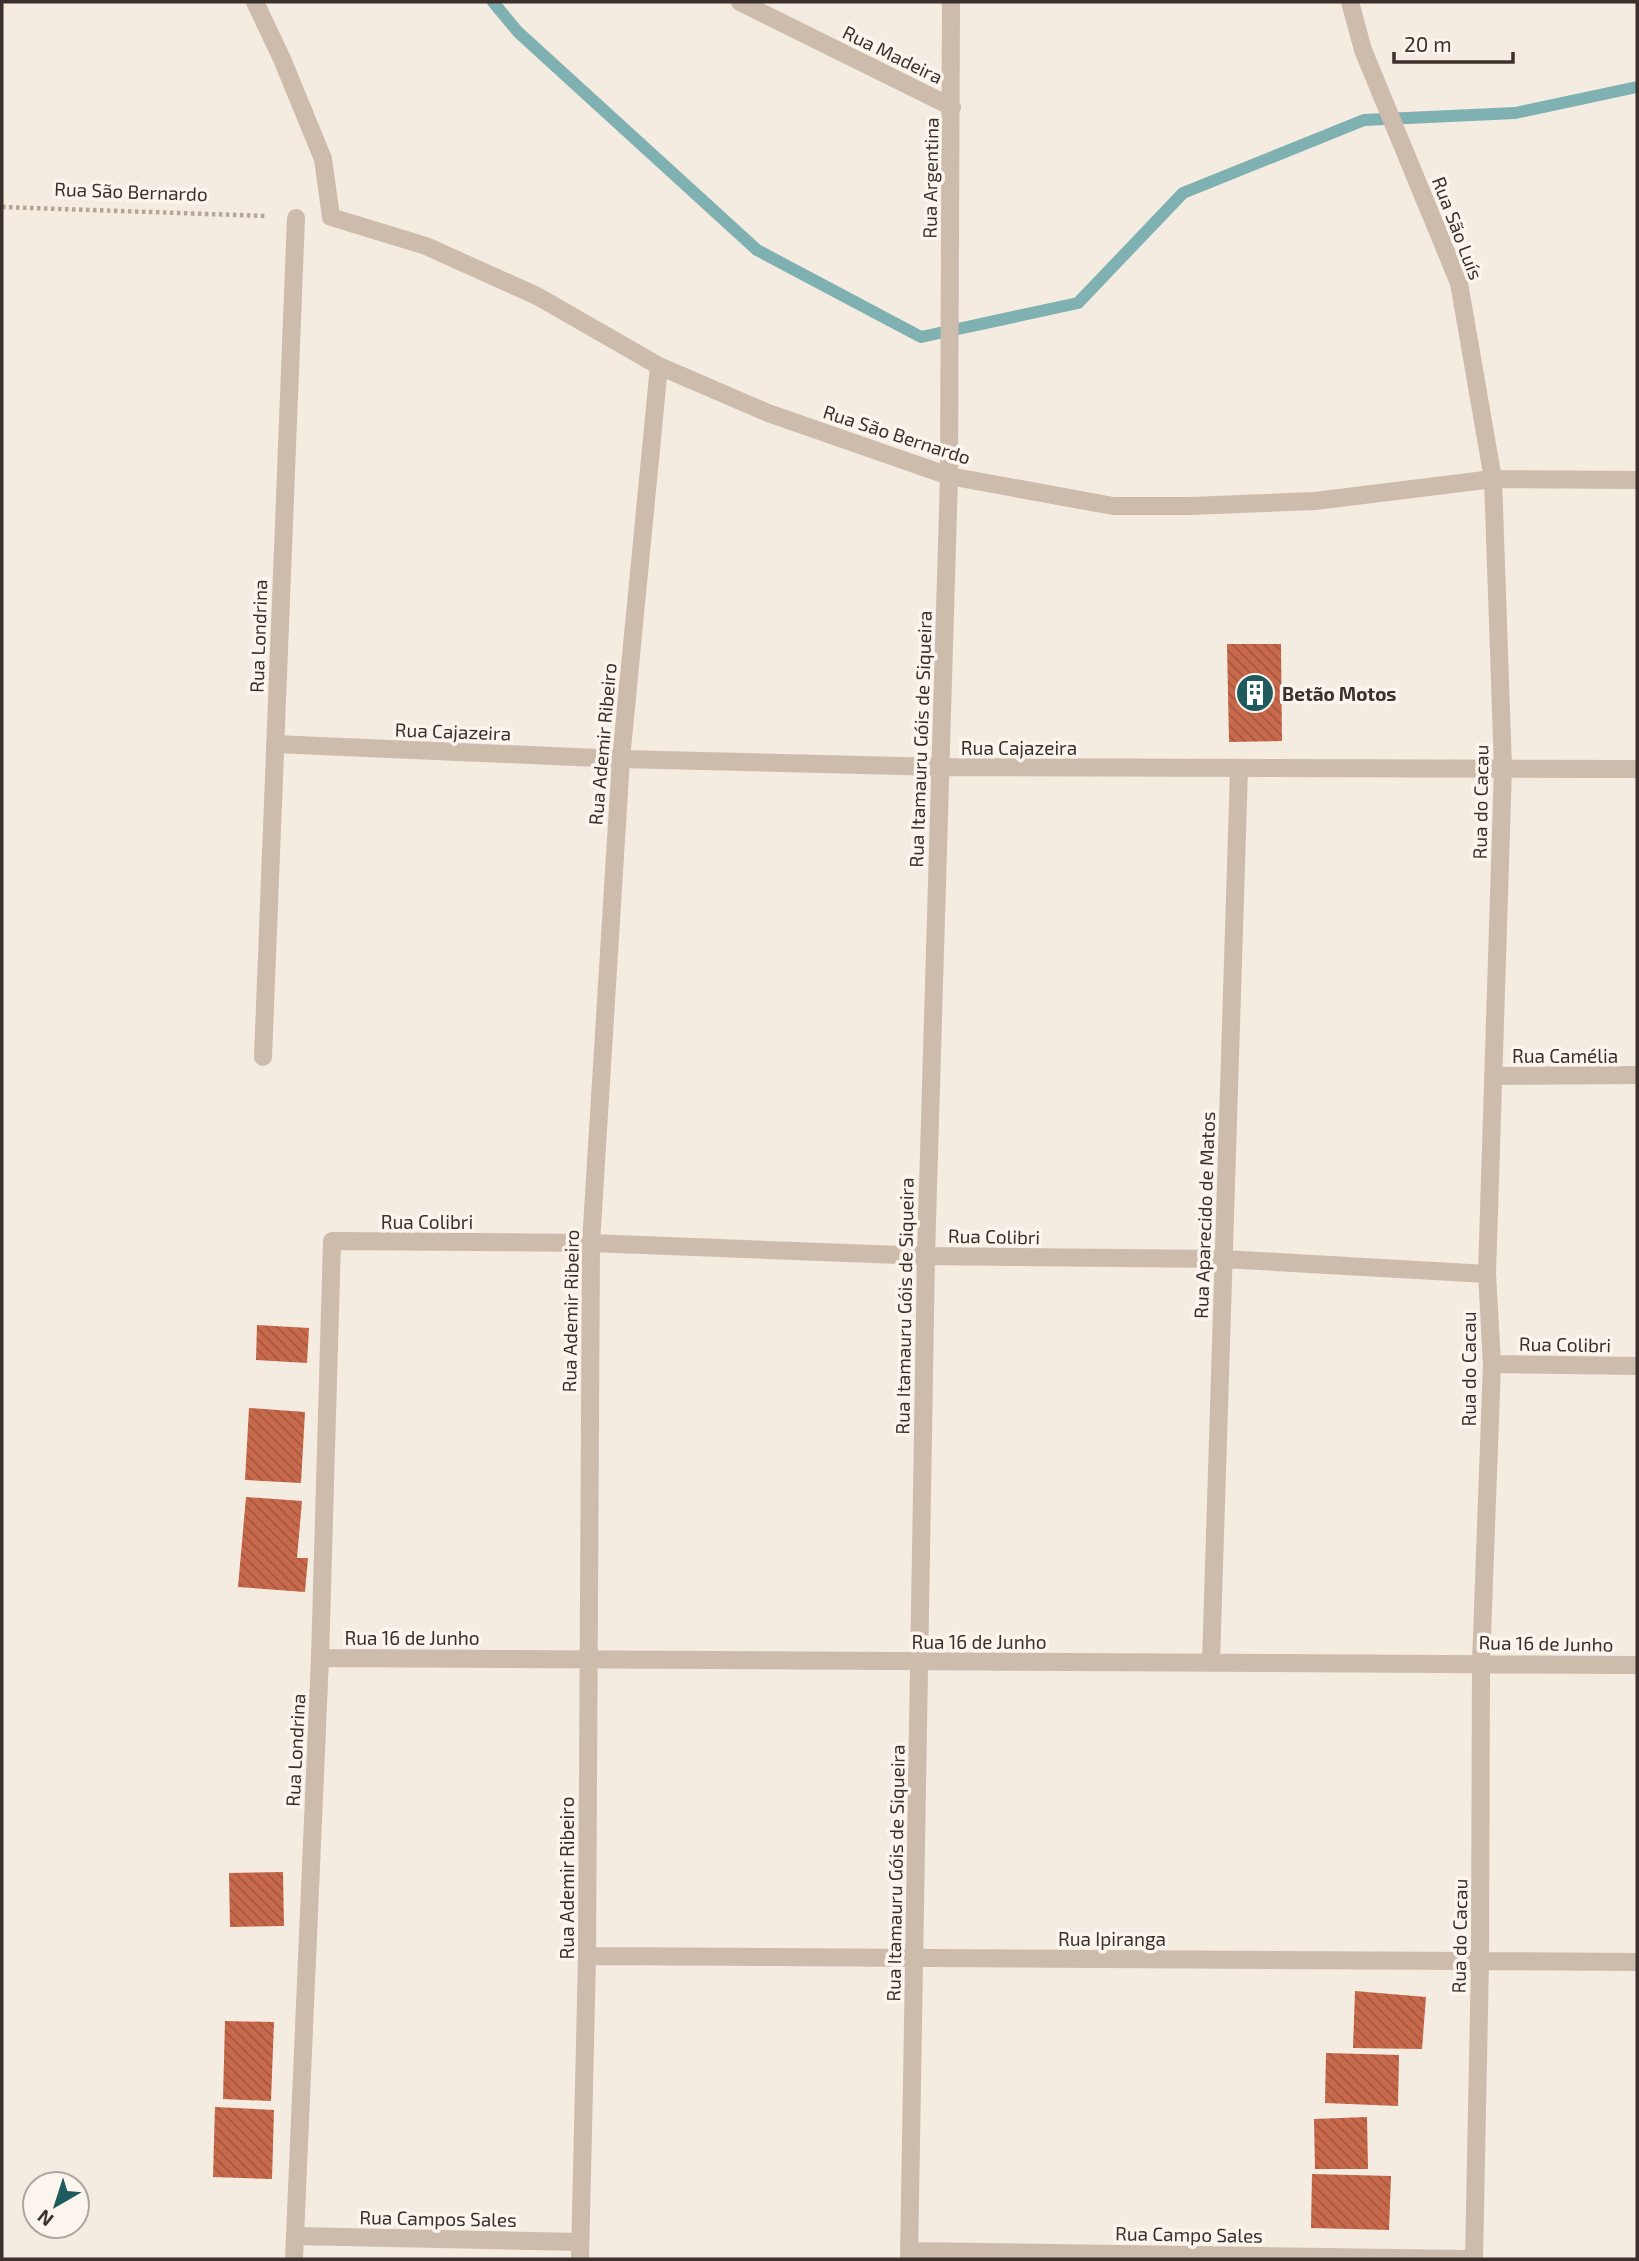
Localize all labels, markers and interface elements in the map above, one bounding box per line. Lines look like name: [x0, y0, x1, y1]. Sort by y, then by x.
street label: Rua Madeira: [839, 20, 947, 88]
scale bar: [1394, 21, 1513, 65]
text: 20 m: [1404, 31, 1452, 56]
street label: Rua Argentina: [917, 117, 943, 239]
street label: Rua São Luís: [1428, 173, 1488, 283]
street label: Rua São Bernardo: [54, 177, 208, 205]
street label: Rua São Bernardo: [820, 399, 974, 469]
street label: Rua Londrina: [245, 579, 271, 693]
street label: Rua Itamauru Góis de Siqueira: [904, 610, 936, 868]
street label: Rua Ademir Ribeiro: [583, 662, 621, 826]
building icon: Betão Motos: [1234, 672, 1276, 714]
place label: Betão Motos: [1282, 682, 1396, 705]
street label: Rua Cajazeira: [394, 717, 512, 745]
street label: Rua Cajazeira: [961, 736, 1077, 759]
street label: Rua do Cacau: [1467, 744, 1493, 860]
street label: Rua Camélia: [1512, 1044, 1618, 1067]
street label: Rua Aparecido de Matos: [1189, 1111, 1219, 1319]
street label: Rua Itamauru Góis de Siqueira: [890, 1177, 918, 1435]
street label: Rua Colibri: [381, 1210, 473, 1233]
street label: Rua Colibri: [948, 1224, 1040, 1248]
street label: Rua Ademir Ribeiro: [557, 1229, 583, 1393]
street label: Rua do Cacau: [1457, 1312, 1480, 1426]
street label: Rua Colibri: [1519, 1332, 1611, 1356]
street label: Rua 16 de Junho: [344, 1626, 480, 1649]
street label: Rua 16 de Junho: [911, 1630, 1047, 1653]
street label: Rua 16 de Junho: [1478, 1630, 1614, 1656]
street label: Rua Londrina: [281, 1693, 309, 1807]
street label: Rua Itamauru Góis de Siqueira: [881, 1744, 909, 2002]
street label: Rua Ademir Ribeiro: [555, 1797, 578, 1959]
street label: Rua do Cacau: [1446, 1878, 1472, 1994]
street label: Rua Ipiranga: [1058, 1927, 1166, 1950]
north arrow: [21, 2170, 91, 2240]
text: N: [32, 2205, 58, 2232]
street label: Rua Campos Sales: [359, 2205, 517, 2231]
street label: Rua Campo Sales: [1115, 2221, 1263, 2247]

